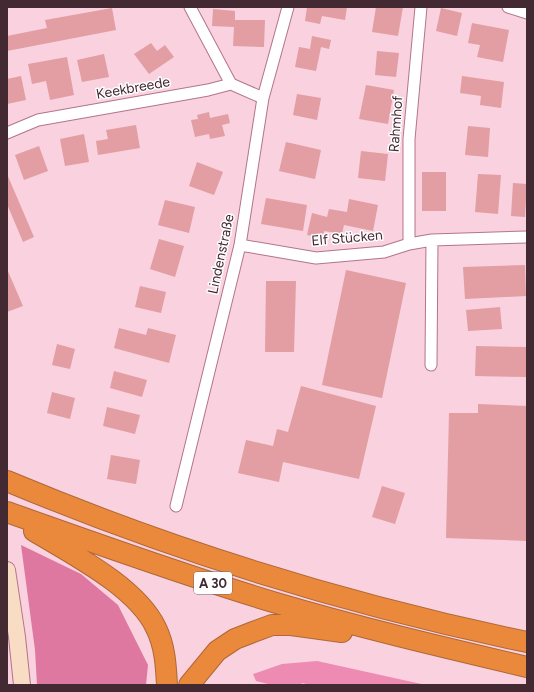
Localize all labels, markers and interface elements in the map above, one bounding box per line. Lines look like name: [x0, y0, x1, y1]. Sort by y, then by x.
street label: Keekbreede: [95, 73, 172, 103]
street label: Rahmhof: [386, 94, 407, 153]
street label: Lindenstraße: [204, 212, 238, 295]
street label: Elf Stücken: [311, 226, 383, 250]
road number: A 30: [194, 572, 232, 594]

